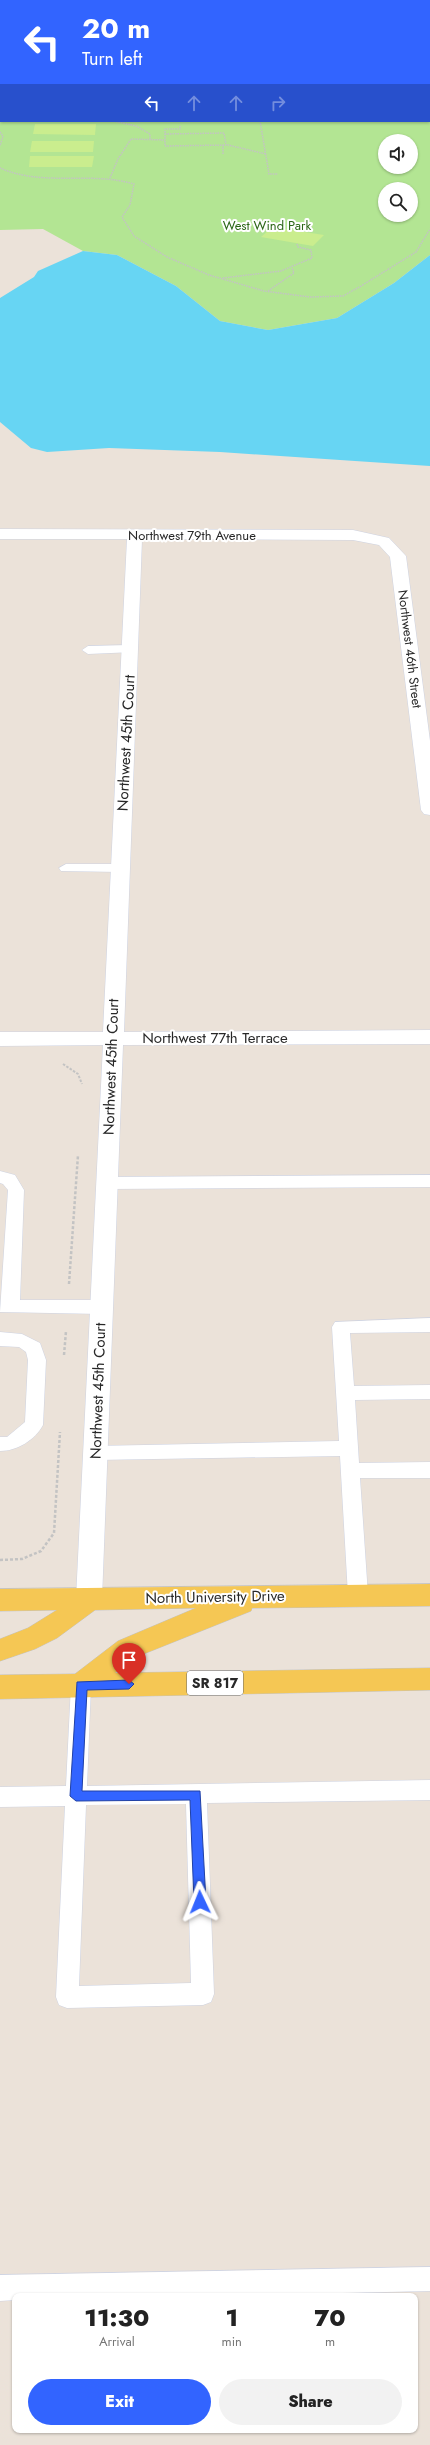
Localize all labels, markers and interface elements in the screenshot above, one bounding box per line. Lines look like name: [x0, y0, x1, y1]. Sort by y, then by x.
text: 20 m: [82, 8, 150, 49]
icon: left: [16, 16, 68, 68]
text: Turn left: [82, 46, 142, 72]
icon: left: [141, 92, 163, 114]
icon: ahead: [183, 92, 205, 114]
icon: ahead: [225, 92, 247, 114]
icon: right: [267, 92, 289, 114]
map controls: [378, 134, 418, 222]
button: sound: [378, 134, 418, 174]
button: search: [378, 182, 418, 222]
park label: West Wind Park: [223, 216, 311, 235]
street label: Northwest 79th Avenue: [128, 526, 256, 545]
street label: Northwest 46th Street: [393, 589, 427, 710]
street label: Northwest 45th Court: [111, 674, 141, 812]
street label: Northwest 45th Court: [98, 998, 124, 1136]
street label: Northwest 77th Terrace: [142, 1027, 288, 1049]
street label: Northwest 45th Court: [85, 1322, 111, 1460]
street label: North University Drive: [145, 1585, 285, 1609]
pin: [112, 1643, 146, 1684]
icon: arrive: [118, 1649, 140, 1671]
road number: SR 817: [187, 1671, 243, 1695]
position arrow: [179, 1881, 221, 1923]
text: 11:30: [84, 2300, 149, 2335]
text: 1: [225, 2300, 238, 2335]
text: 70: [314, 2300, 346, 2335]
text: Arrival: [99, 2332, 135, 2351]
text: min: [222, 2332, 242, 2351]
text: m: [325, 2332, 335, 2351]
button: Exit: [28, 2379, 211, 2425]
button: Share: [219, 2379, 402, 2425]

